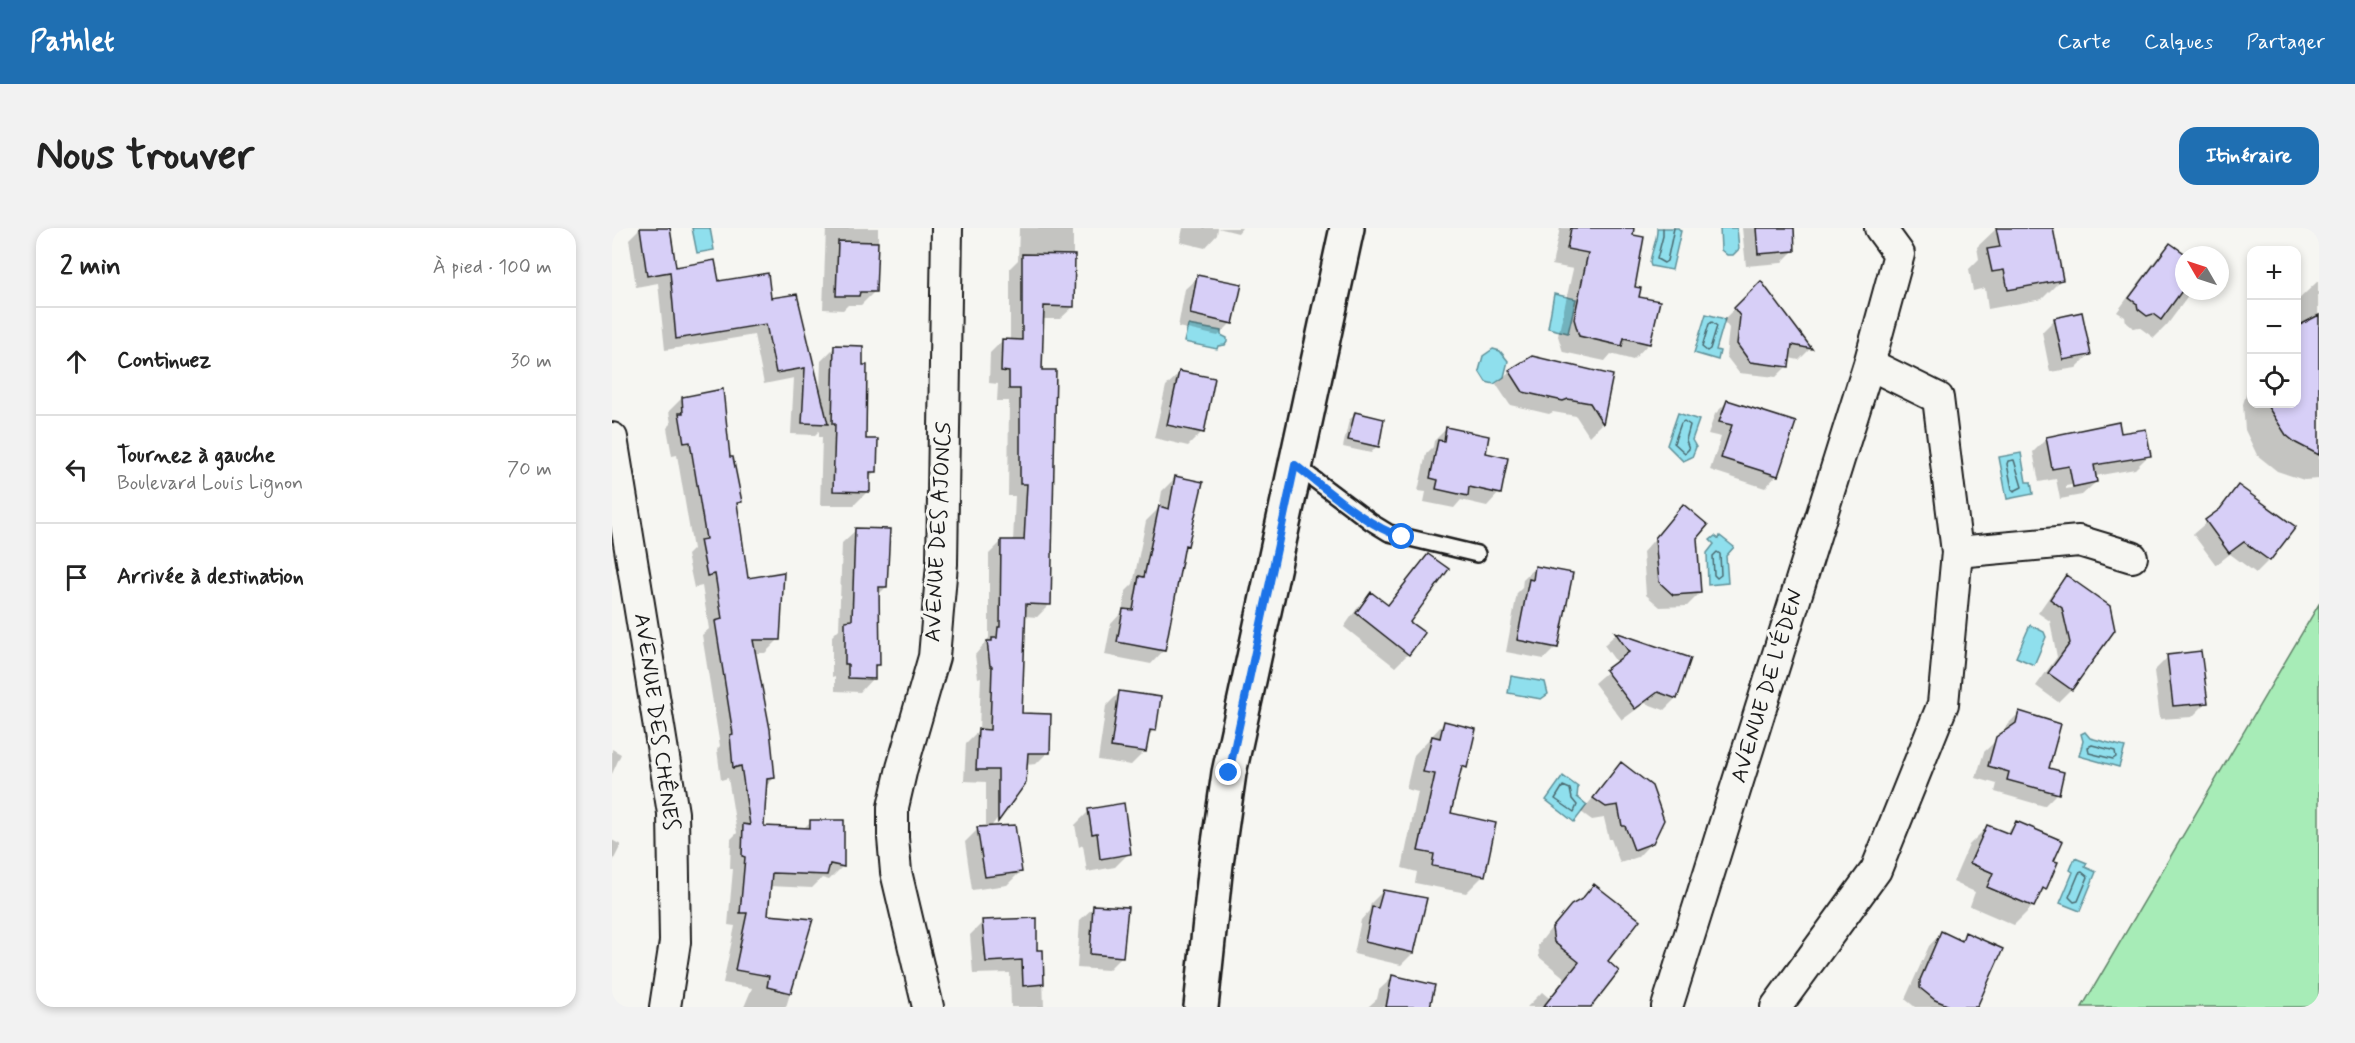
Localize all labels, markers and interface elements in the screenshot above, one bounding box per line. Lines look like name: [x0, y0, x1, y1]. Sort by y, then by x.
text: Pathlet: [30, 24, 114, 61]
text: Carte: [2057, 28, 2111, 56]
text: Calques: [2144, 28, 2213, 56]
text: Partager: [2246, 28, 2325, 56]
button: Itinéraire: [2179, 127, 2319, 185]
text: Nous trouver: [36, 129, 254, 184]
north arrow: [2175, 246, 2229, 300]
map controls: [2247, 246, 2301, 408]
button: +: [2247, 246, 2301, 300]
text: 2 min: [60, 250, 121, 284]
text: À pied · 100 m: [433, 254, 552, 281]
button: −: [2247, 300, 2301, 354]
icon: ahead: [60, 345, 93, 378]
text: Continuez: [117, 347, 211, 375]
text: 30 m: [510, 348, 552, 375]
button: locate: [2247, 354, 2301, 408]
street label: AVENUE DES AJONCS: [919, 421, 959, 643]
text: Tournez à gauche: [117, 442, 275, 470]
icon: left: [60, 453, 93, 486]
text: 70 m: [507, 456, 552, 483]
text: Boulevard Louis Lignon: [117, 470, 303, 497]
route start: [1388, 523, 1414, 549]
icon: arrive: [60, 561, 93, 594]
text: Arrivée à destination: [117, 563, 304, 591]
street label: AVENUE DE L'ÉDEN: [1724, 585, 1811, 786]
street label: AVENUE DES CHÊNES: [627, 611, 686, 833]
route end: [1215, 759, 1241, 785]

